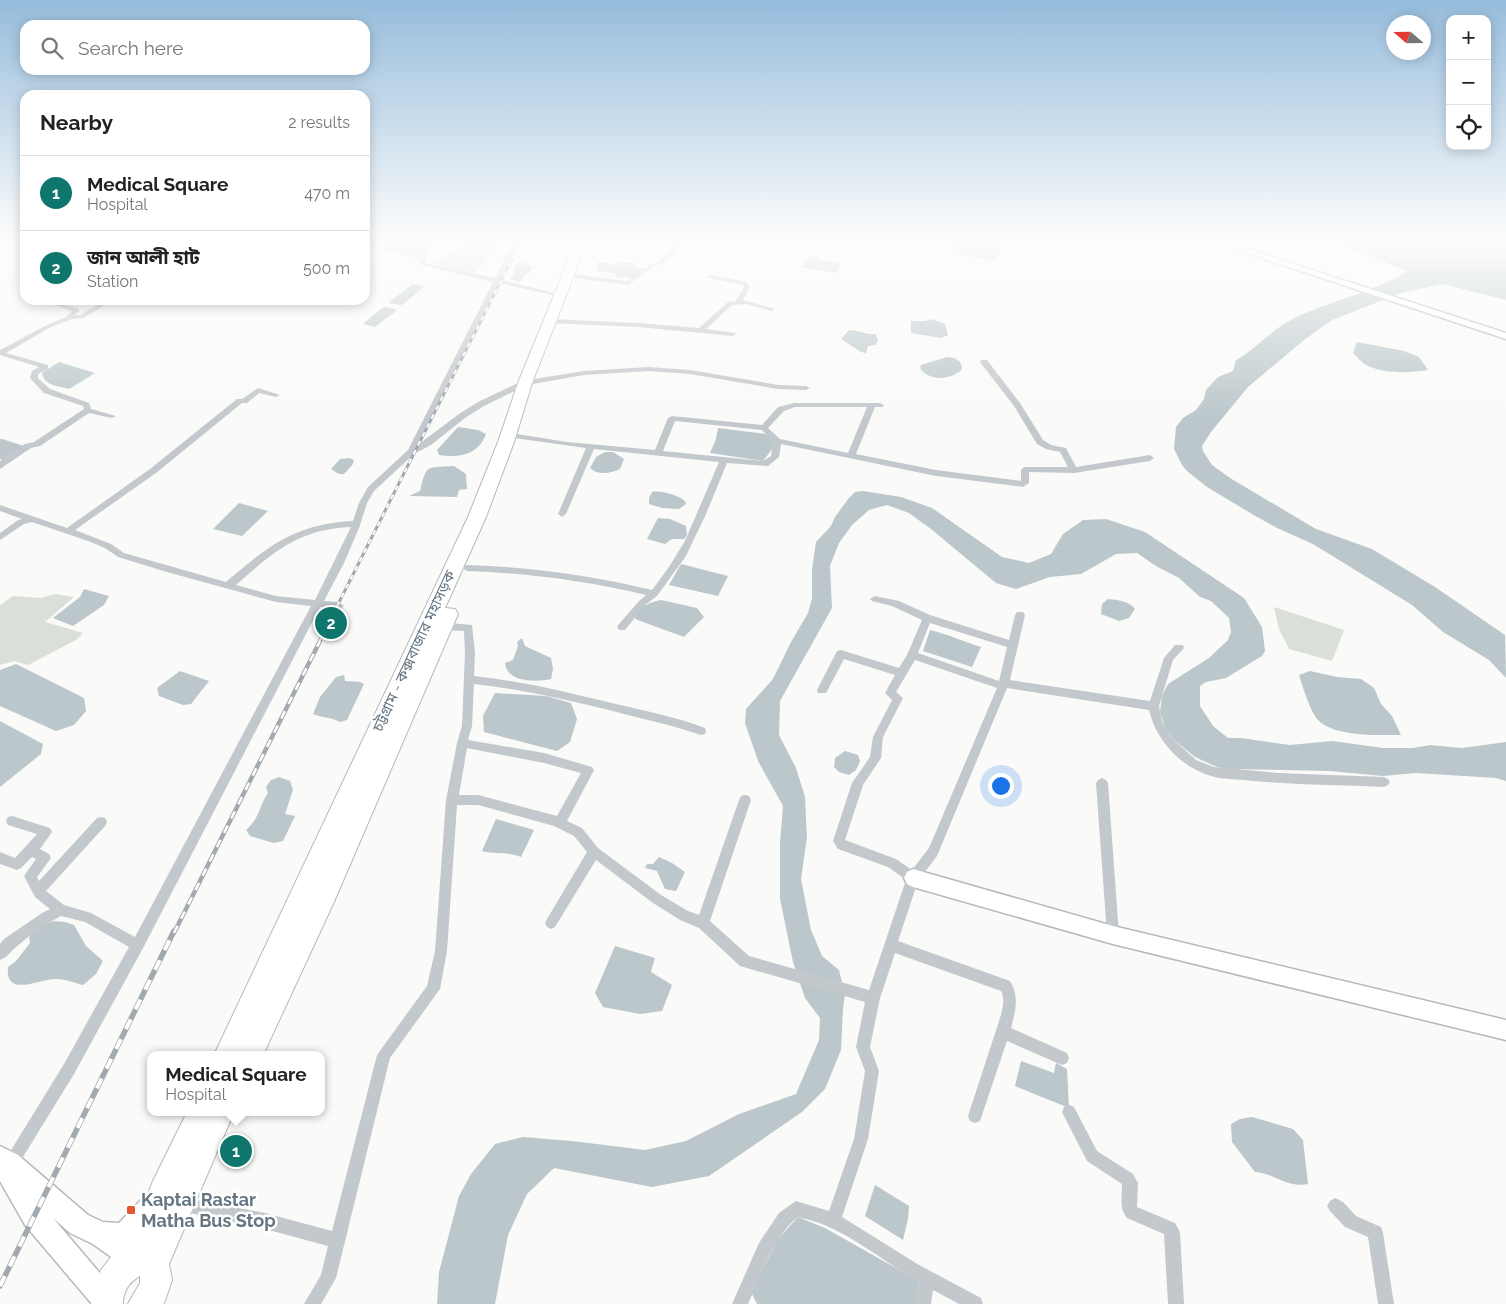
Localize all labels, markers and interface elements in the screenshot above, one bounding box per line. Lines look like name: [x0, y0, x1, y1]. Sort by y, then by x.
north arrow: [1386, 15, 1431, 60]
map controls: [1446, 15, 1491, 150]
button: +: [1446, 15, 1491, 60]
search box: [20, 20, 370, 75]
icon: search: [38, 34, 66, 62]
text: Search here: [78, 37, 184, 59]
button: −: [1446, 60, 1491, 105]
button: locate: [1446, 105, 1491, 150]
text: Nearby: [40, 110, 113, 135]
text: 2 results: [288, 113, 350, 132]
text: Medical Square: [87, 173, 228, 195]
text: 1: [52, 184, 60, 203]
text: 470 m: [304, 184, 350, 203]
text: Hospital: [87, 195, 148, 214]
text: জান আলী হাট: [87, 246, 200, 268]
text: 2: [51, 259, 61, 278]
text: 500 m: [303, 259, 350, 278]
text: Station: [87, 272, 138, 291]
street label: চট্টগ্রাম - কক্সবাজার মহাসড়ক: [368, 567, 460, 735]
pin: 2: [315, 604, 347, 642]
your location: [988, 773, 1014, 799]
popup: [147, 1051, 325, 1116]
text: Medical Square: [165, 1063, 307, 1085]
text: Hospital: [165, 1085, 226, 1104]
pin: 1: [220, 1132, 252, 1170]
place label: Kaptai Rastar Matha Bus Stop: [141, 1189, 276, 1231]
marker: Kaptai Rastar Matha Bus Stop: [125, 1204, 137, 1216]

